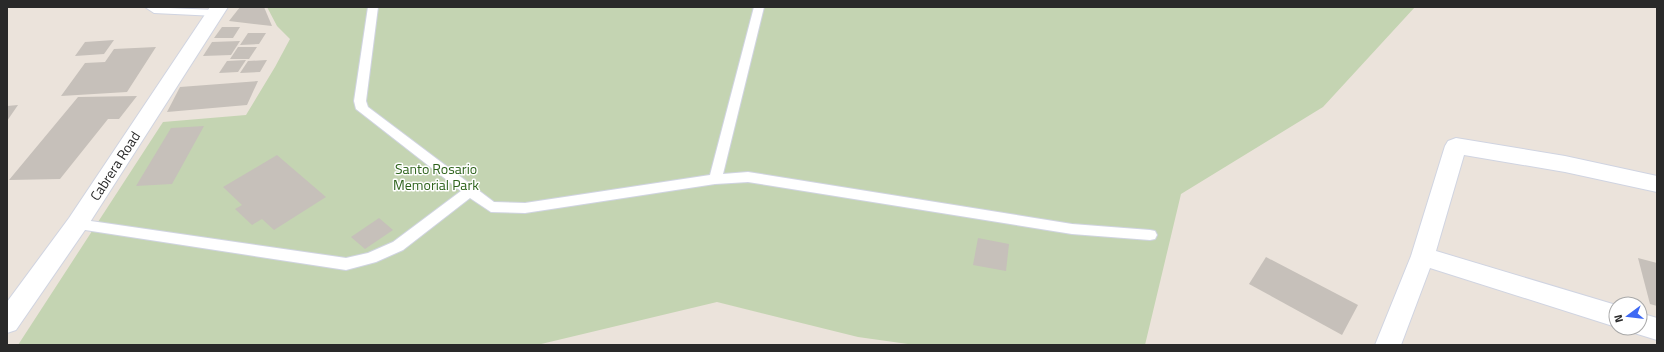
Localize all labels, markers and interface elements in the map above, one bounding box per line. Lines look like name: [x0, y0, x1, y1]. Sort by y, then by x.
street label: Cabrera Road: [84, 127, 145, 205]
park label: Santo Rosario Memorial Park: [393, 158, 479, 195]
north arrow: [1608, 296, 1648, 336]
text: N: [1610, 313, 1627, 324]

